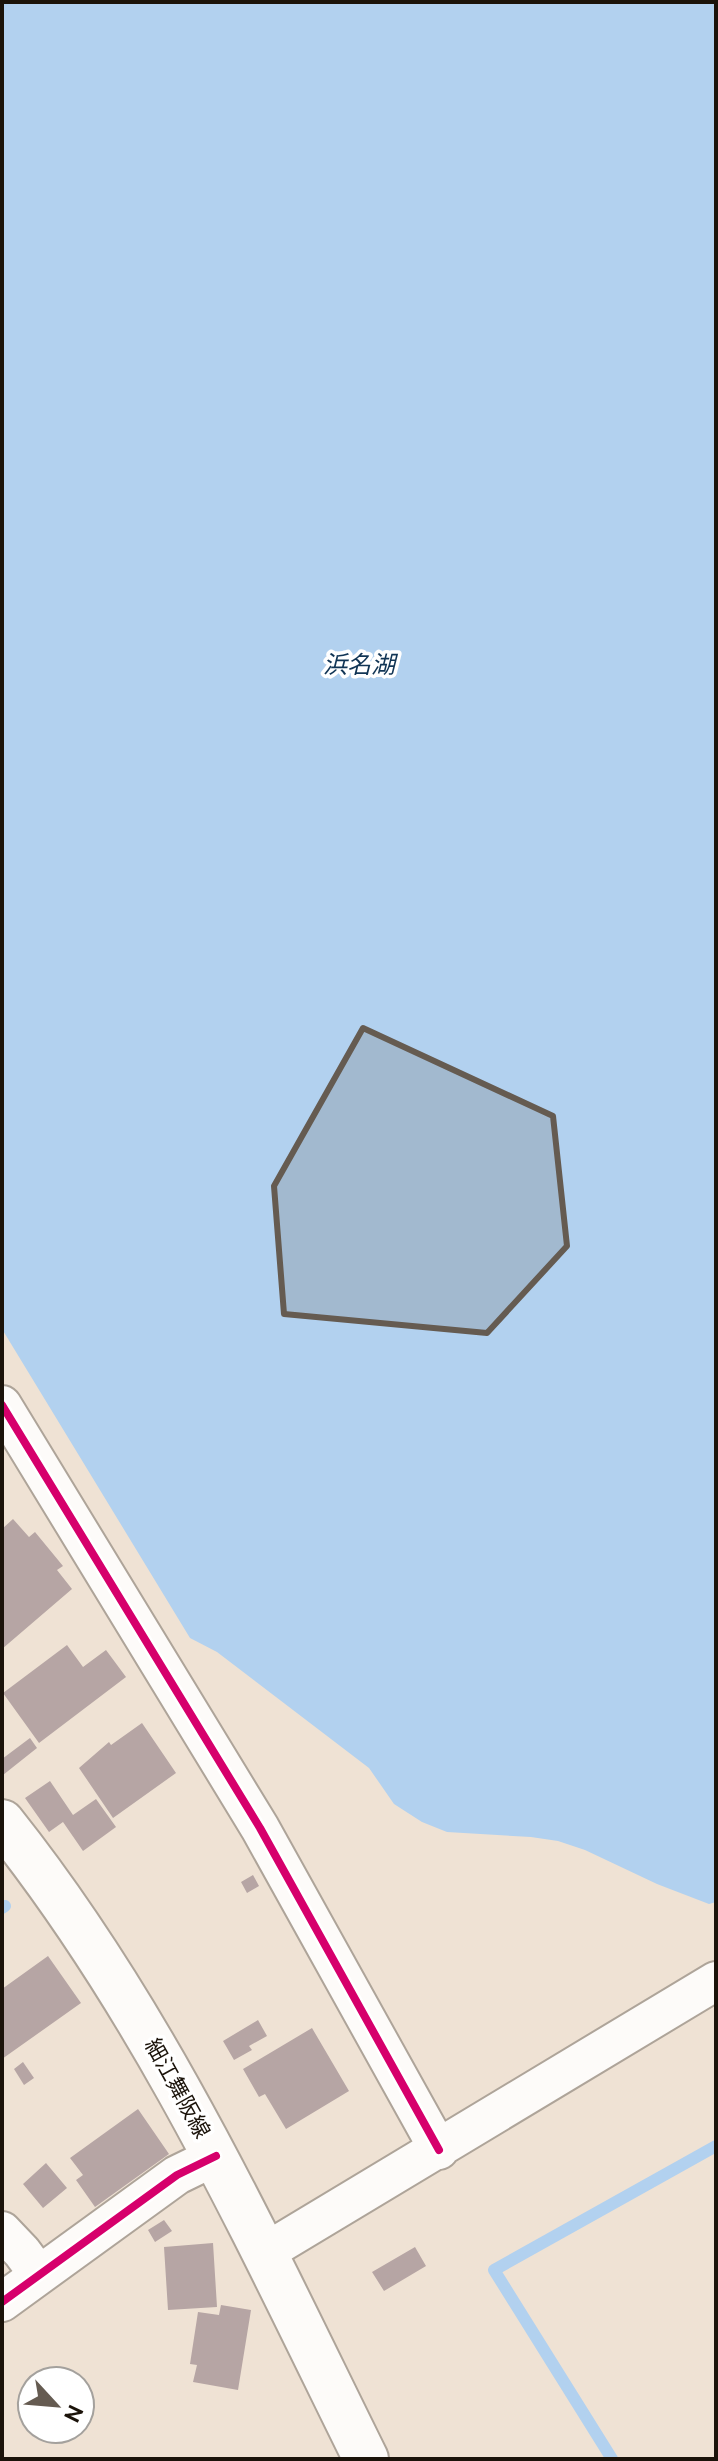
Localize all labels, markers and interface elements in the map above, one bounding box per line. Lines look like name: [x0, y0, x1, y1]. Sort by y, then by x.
water label: 浜名湖: [323, 651, 399, 678]
street label: 細江舞阪線: [141, 2034, 216, 2142]
north arrow: [16, 2365, 96, 2445]
text: N: [60, 2401, 89, 2427]

